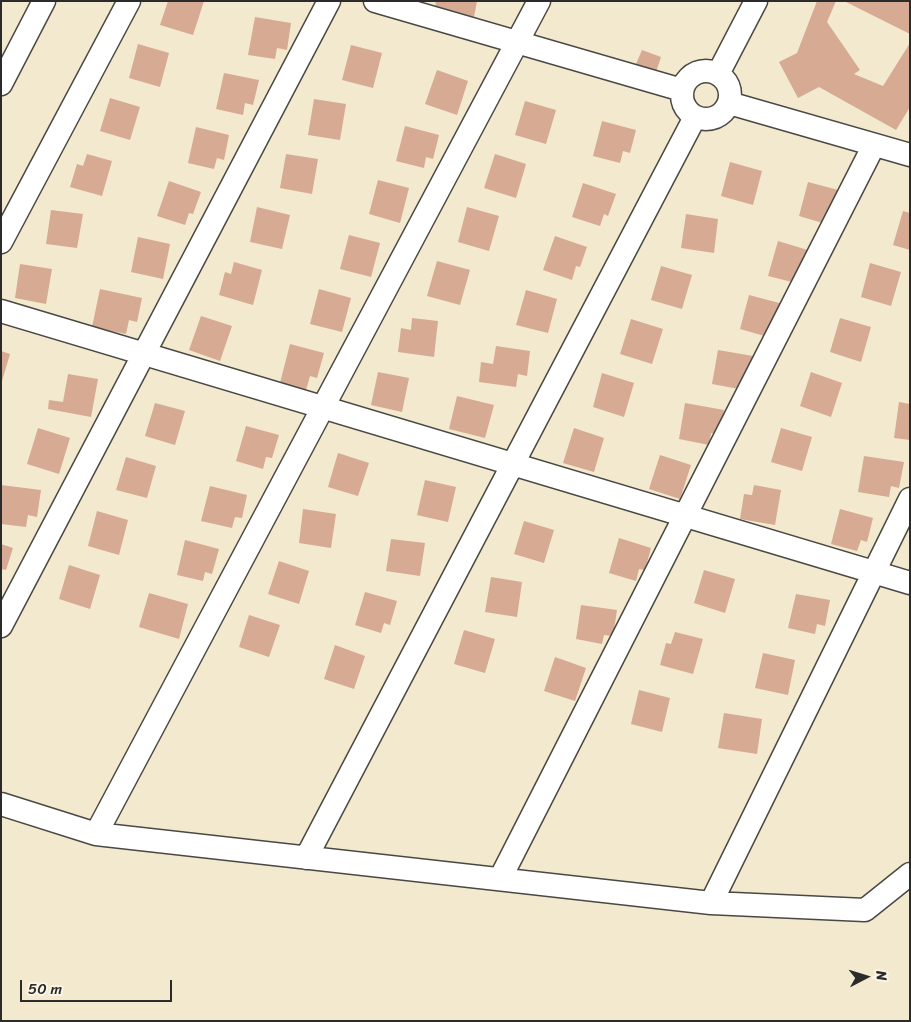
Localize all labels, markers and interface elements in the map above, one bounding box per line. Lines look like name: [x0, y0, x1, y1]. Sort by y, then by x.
north arrow: [841, 952, 891, 1002]
scale bar: [22, 970, 175, 1002]
text: N: [869, 970, 894, 982]
text: 50 m: [28, 976, 62, 1002]

